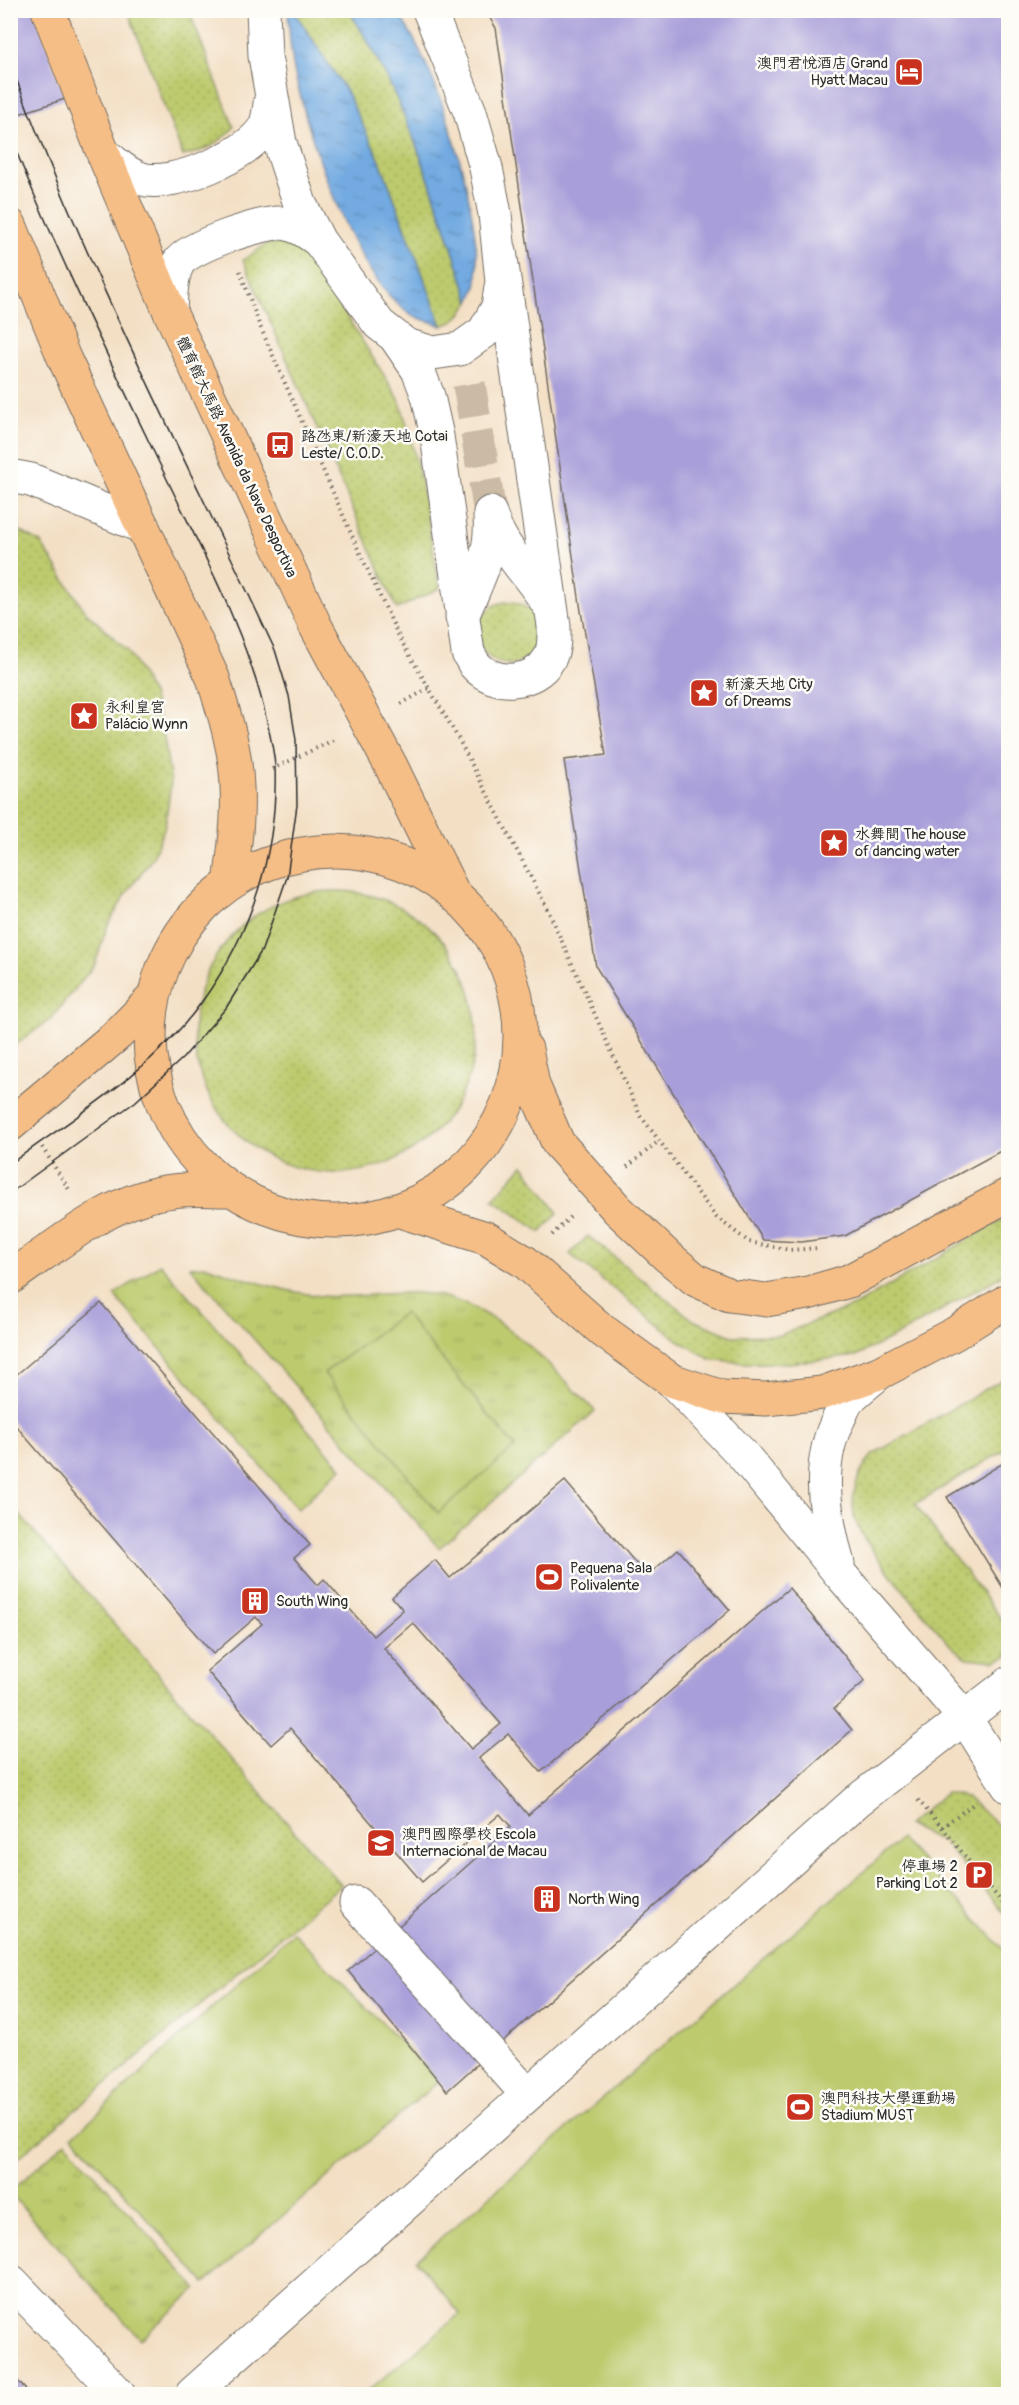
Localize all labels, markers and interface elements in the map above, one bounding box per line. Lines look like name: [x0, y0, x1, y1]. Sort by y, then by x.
place label: 澳門君悅酒店 Grand Hyatt Macau: [757, 54, 888, 90]
hotel icon: 澳門君悅酒店 Grand Hyatt Macau: [893, 56, 925, 88]
street label: 體育館大馬路 Avenida da Nave Desportiva: [172, 334, 301, 581]
place label: 路氹東/新濠天地 Cotai Leste/ C.O.D.: [301, 427, 448, 463]
bus stop icon: 路氹東/新濠天地 Cotai Leste/ C.O.D.: [264, 429, 296, 461]
place label: 新濠天地 City of Dreams: [725, 675, 813, 711]
place icon: 新濠天地 City of Dreams: [688, 677, 720, 709]
place label: 永利皇宮 Palácio Wynn: [105, 698, 188, 734]
place icon: 永利皇宮 Palácio Wynn: [68, 700, 100, 732]
place label: 水舞間 The house of dancing water: [855, 825, 967, 861]
place icon: 水舞間 The house of dancing water: [818, 827, 850, 859]
place label: Pequena Sala Polivalente: [570, 1559, 652, 1595]
sports icon: Pequena Sala Polivalente: [533, 1561, 565, 1593]
building icon: South Wing: [239, 1585, 271, 1617]
place label: South Wing: [276, 1592, 348, 1611]
place label: 澳門國際學校 Escola Internacional de Macau: [402, 1825, 547, 1861]
school or university icon: 澳門國際學校 Escola Internacional de Macau: [365, 1827, 397, 1859]
place label: 停車場 2 Parking Lot 2: [876, 1857, 958, 1893]
parking icon: 停車場 2 Parking Lot 2: [963, 1859, 995, 1891]
building icon: North Wing: [531, 1883, 563, 1915]
place label: North Wing: [568, 1890, 639, 1909]
place label: 澳門科技大學運動場 Stadium MUST: [821, 2089, 956, 2125]
sports icon: 澳門科技大學運動場 Stadium MUST: [784, 2091, 816, 2123]

